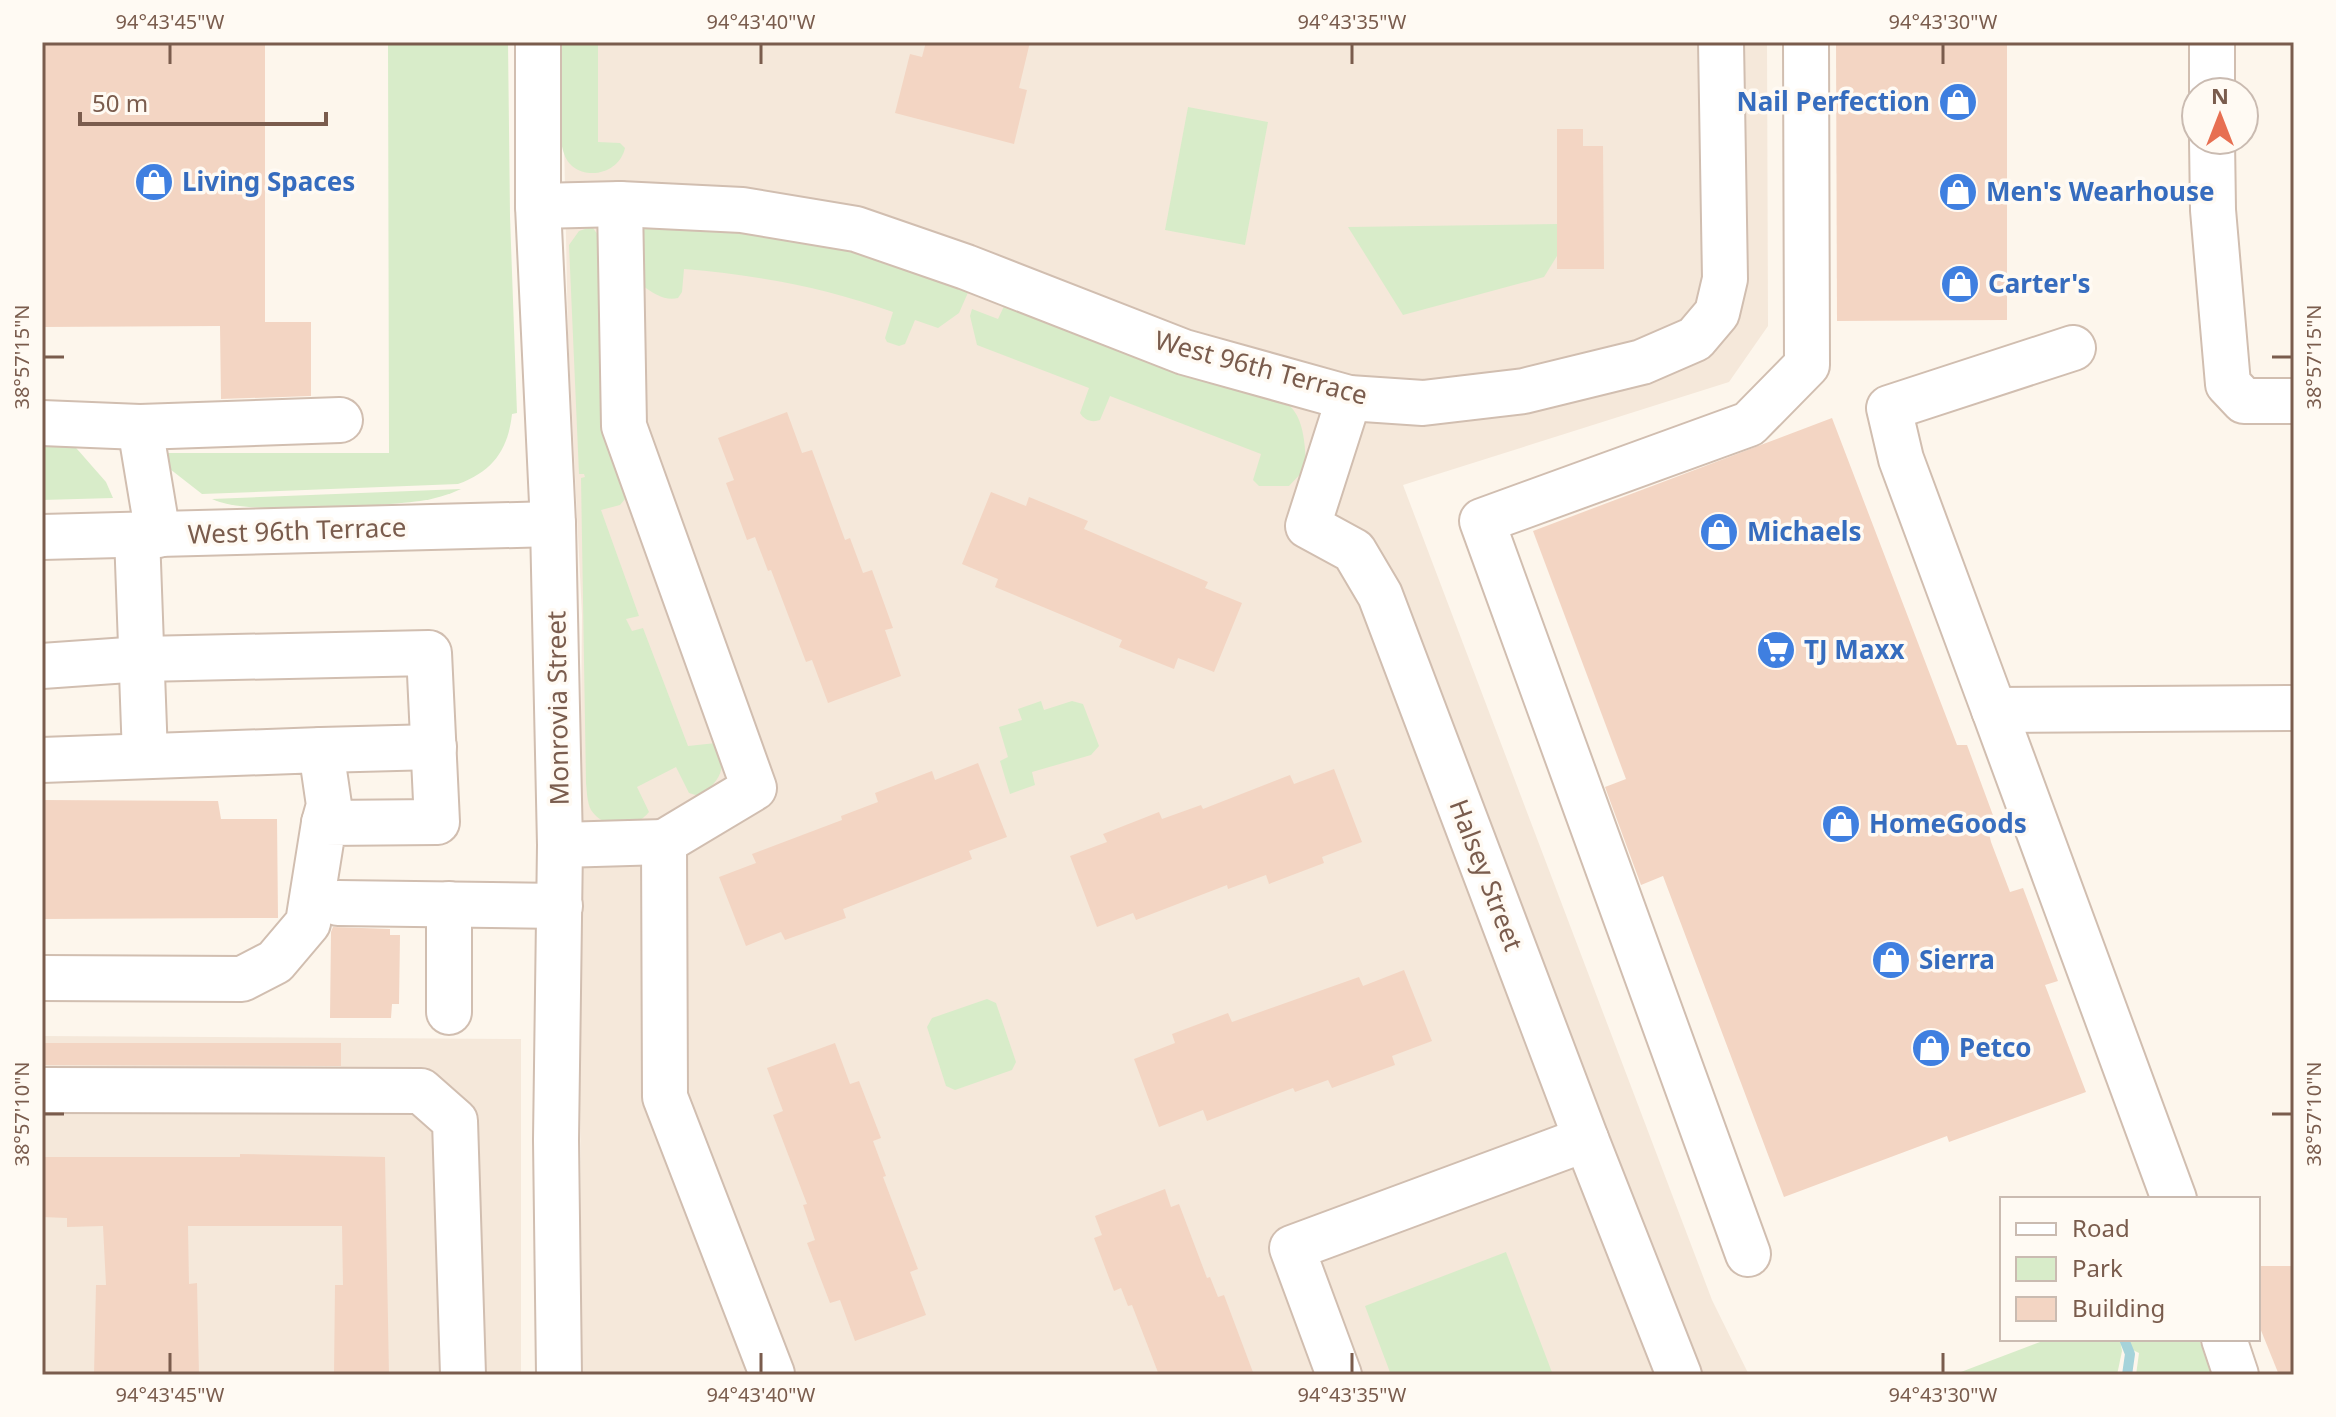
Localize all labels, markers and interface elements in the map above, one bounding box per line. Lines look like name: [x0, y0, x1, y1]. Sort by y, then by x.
text: 94°43'45"W: [116, 8, 225, 35]
text: 94°43'40"W: [707, 8, 816, 35]
text: 94°43'35"W: [1298, 8, 1407, 35]
text: 94°43'30"W: [1889, 8, 1998, 35]
scale bar: [80, 76, 326, 126]
north arrow: [2180, 76, 2260, 156]
text: N: [2211, 80, 2229, 110]
shop icon: Nail Perfection: [1937, 81, 1979, 123]
place label: Nail Perfection: [1737, 83, 1930, 119]
text: 50 m: [92, 86, 148, 119]
shop icon: Living Spaces: [133, 161, 175, 203]
place label: Living Spaces: [182, 163, 355, 199]
shop icon: Men's Wearhouse: [1937, 171, 1979, 213]
place label: Men's Wearhouse: [1986, 173, 2215, 209]
shop icon: Carter's: [1939, 263, 1981, 305]
place label: Carter's: [1988, 265, 2091, 301]
text: 38°57'15"N: [8, 304, 35, 410]
text: 38°57'15"N: [2300, 304, 2327, 410]
street label: West 96th Terrace: [1151, 321, 1372, 413]
street label: West 96th Terrace: [187, 508, 407, 552]
shop icon: Michaels: [1698, 511, 1740, 553]
place label: Michaels: [1747, 513, 1862, 549]
street label: Monrovia Street: [537, 610, 577, 806]
supermarket icon: TJ Maxx: [1755, 629, 1797, 671]
place label: TJ Maxx: [1804, 631, 1905, 667]
street label: Halsey Street: [1441, 794, 1532, 956]
shop icon: HomeGoods: [1820, 803, 1862, 845]
place label: HomeGoods: [1869, 805, 2027, 841]
shop icon: Sierra: [1870, 939, 1912, 981]
place label: Sierra: [1919, 941, 1995, 977]
shop icon: Petco: [1910, 1027, 1952, 1069]
place label: Petco: [1959, 1029, 2032, 1065]
text: 38°57'10"N: [8, 1061, 35, 1167]
text: 38°57'10"N: [2300, 1061, 2327, 1167]
legend: [2000, 1197, 2260, 1341]
text: Road: [2072, 1211, 2130, 1244]
text: Park: [2072, 1251, 2123, 1284]
text: Building: [2072, 1291, 2165, 1324]
text: 94°43'45"W: [116, 1381, 225, 1408]
text: 94°43'40"W: [707, 1381, 816, 1408]
text: 94°43'35"W: [1298, 1381, 1407, 1408]
text: 94°43'30"W: [1889, 1381, 1998, 1408]

